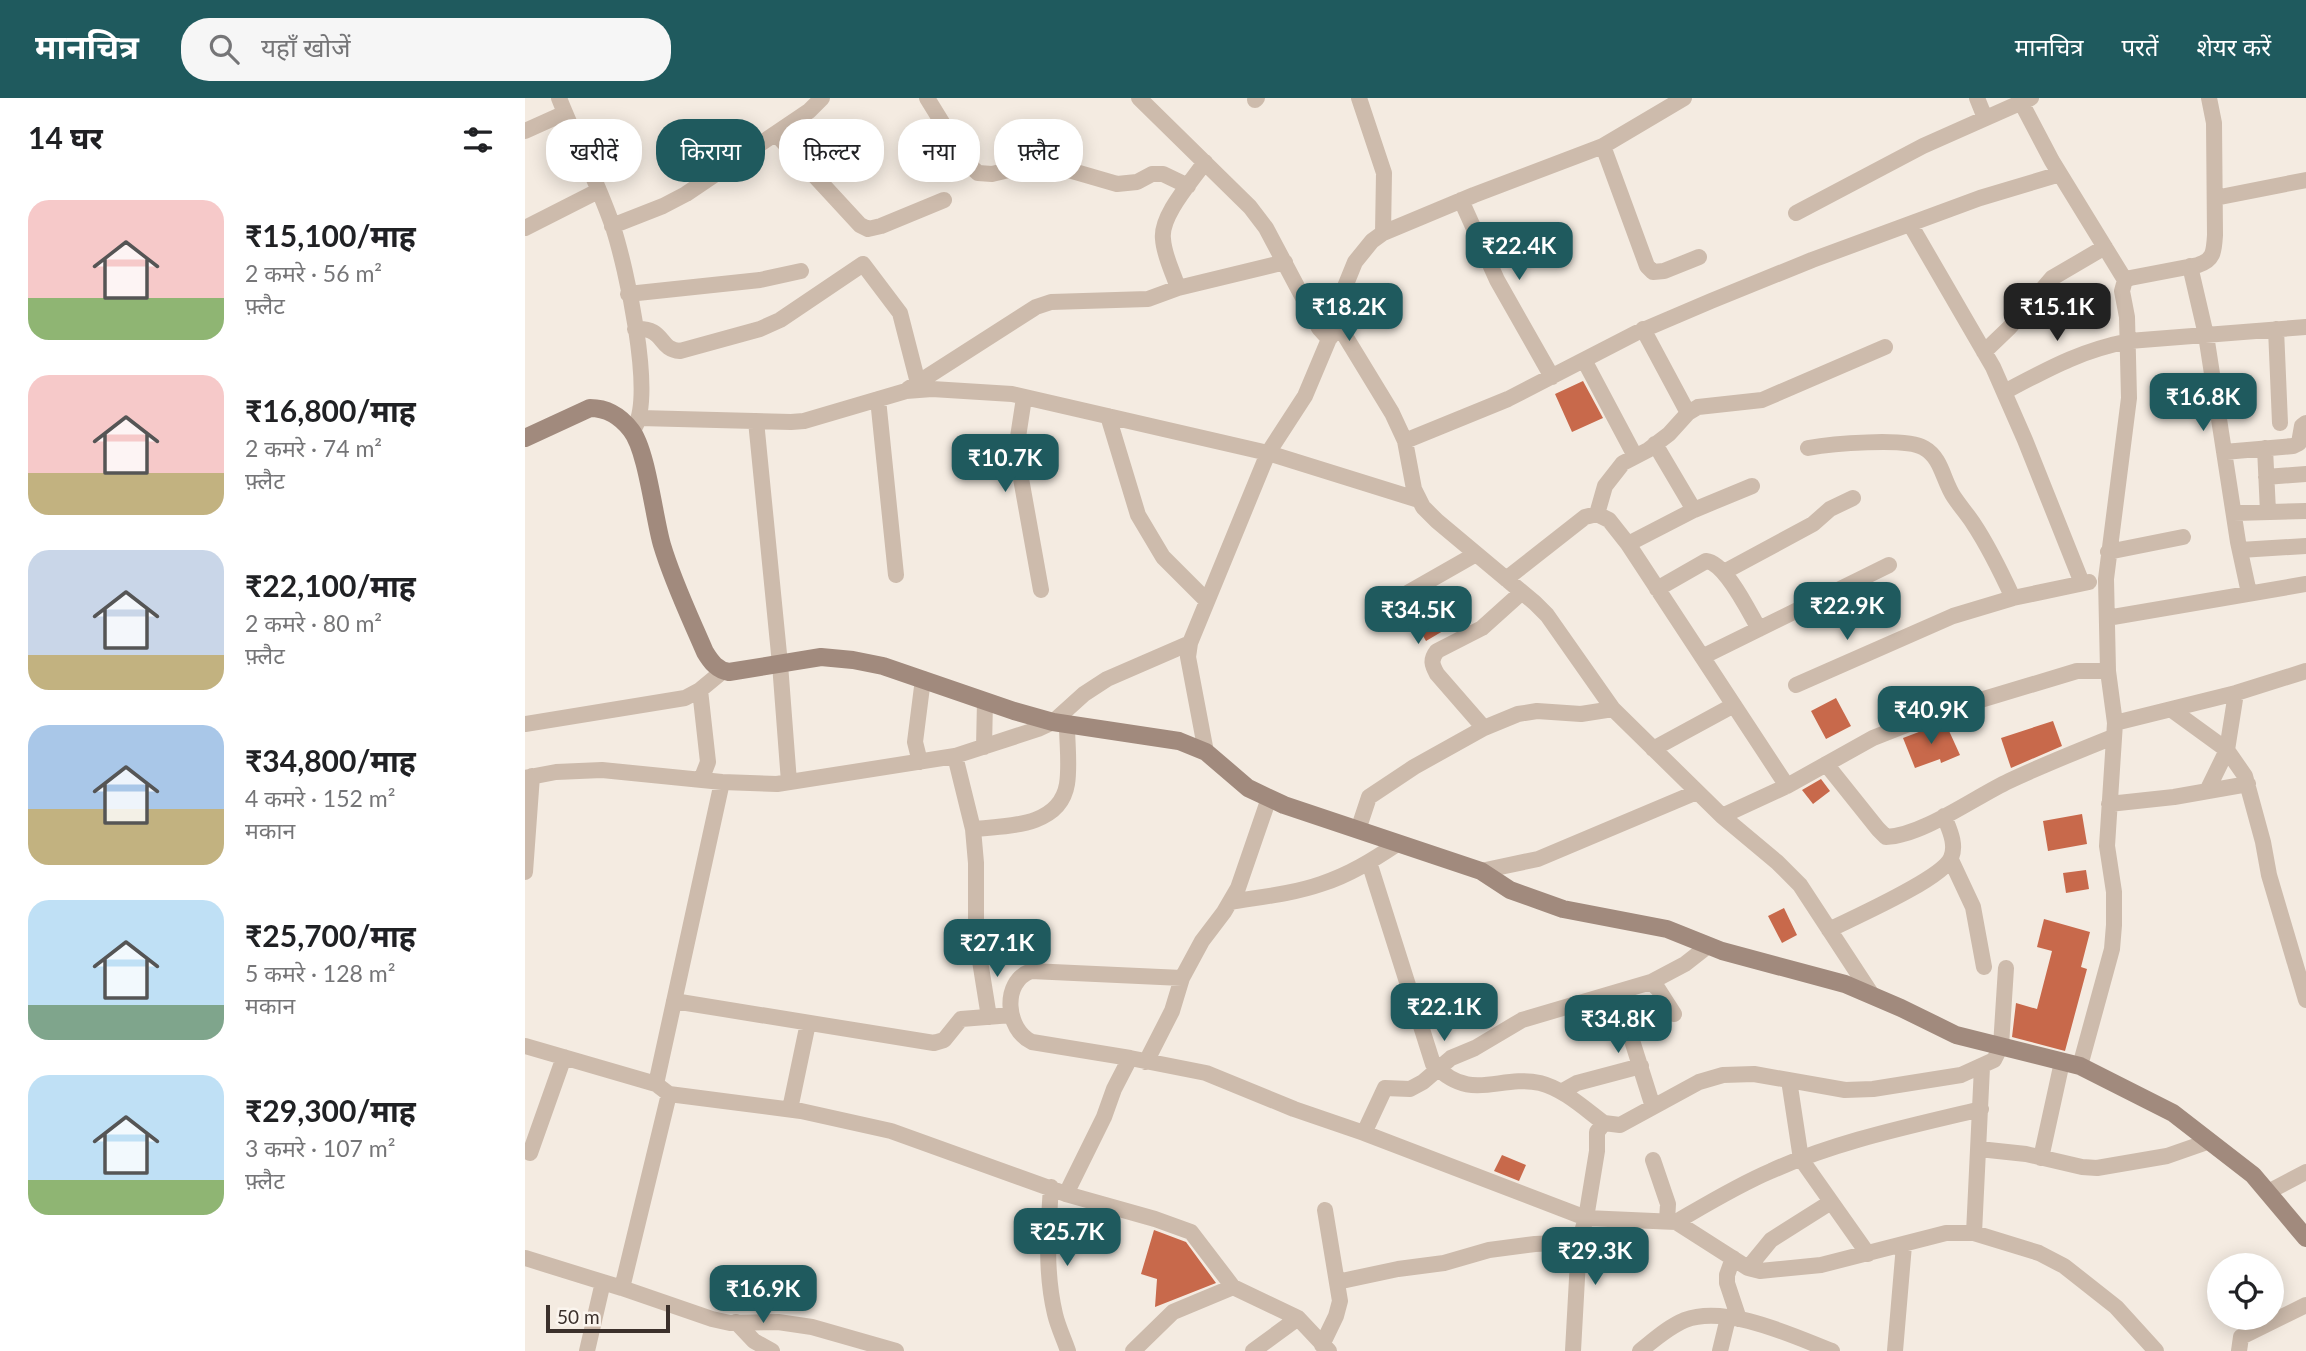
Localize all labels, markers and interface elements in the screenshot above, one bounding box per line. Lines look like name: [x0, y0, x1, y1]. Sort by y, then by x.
search box: [181, 18, 671, 81]
text: मानचित्र: [35, 26, 139, 66]
icon: search: [205, 30, 243, 68]
text: यहाँ खोजें: [261, 31, 351, 63]
text: मानचित्र: [2015, 32, 2083, 61]
text: परतें: [2121, 32, 2159, 61]
text: शेयर करें: [2197, 32, 2271, 61]
text: 14 घर: [28, 119, 103, 155]
chip: खरीदें: [546, 119, 642, 182]
chip: किराया: [656, 119, 765, 182]
chip: फ़िल्टर: [779, 119, 884, 182]
chip: नया: [898, 119, 980, 182]
chip: फ़्लैट: [994, 119, 1083, 182]
icon: filters: [459, 121, 497, 159]
text: ₹15,100/माह: [245, 217, 416, 253]
pin: ₹22.4K: [1462, 222, 1576, 282]
icon: home: [84, 228, 168, 312]
text: ₹22.4K: [1482, 231, 1556, 259]
text: 2 कमरे · 56 m²: [245, 259, 382, 287]
pin: ₹18.2K: [1292, 284, 1406, 343]
pin: ₹15.1K: [2000, 284, 2114, 343]
text: फ़्लैट: [245, 291, 285, 319]
text: ₹18.2K: [1312, 292, 1386, 320]
text: ₹15.1K: [2020, 292, 2094, 320]
pin: ₹16.8K: [2146, 374, 2260, 433]
text: ₹16.8K: [2166, 382, 2240, 410]
text: ₹16,800/माह: [245, 392, 416, 428]
icon: home: [84, 403, 168, 487]
text: 2 कमरे · 74 m²: [245, 434, 382, 462]
pin: ₹10.7K: [948, 434, 1062, 494]
text: ₹10.7K: [968, 443, 1042, 471]
text: फ़्लैट: [245, 466, 285, 494]
text: ₹22,100/माह: [245, 567, 416, 603]
icon: home: [84, 578, 168, 662]
pin: ₹22.9K: [1790, 582, 1904, 642]
pin: ₹34.5K: [1361, 587, 1475, 646]
text: ₹22.9K: [1810, 591, 1884, 619]
text: ₹34.5K: [1381, 595, 1455, 623]
text: 2 कमरे · 80 m²: [245, 609, 382, 637]
text: फ़्लैट: [245, 641, 285, 669]
pin: ₹40.9K: [1874, 686, 1988, 746]
text: ₹40.9K: [1894, 695, 1968, 723]
text: ₹34,800/माह: [245, 742, 416, 778]
icon: home: [84, 753, 168, 837]
text: 4 कमरे · 152 m²: [245, 784, 395, 812]
text: मकान: [245, 816, 295, 844]
text: ₹25,700/माह: [245, 917, 416, 953]
pin: ₹27.1K: [940, 920, 1054, 979]
icon: home: [84, 928, 168, 1012]
text: ₹27.1K: [960, 928, 1034, 956]
text: 5 कमरे · 128 m²: [245, 959, 395, 987]
pin: ₹22.1K: [1387, 984, 1501, 1043]
text: मकान: [245, 991, 295, 1019]
text: ₹22.1K: [1407, 992, 1481, 1020]
pin: ₹34.8K: [1561, 996, 1675, 1055]
text: ₹34.8K: [1581, 1004, 1655, 1032]
text: ₹29,300/माह: [245, 1092, 416, 1128]
icon: home: [84, 1103, 168, 1187]
text: 3 कमरे · 107 m²: [245, 1134, 395, 1162]
text: फ़्लैट: [245, 1166, 285, 1194]
pin: ₹25.7K: [1010, 1208, 1124, 1268]
text: ₹25.7K: [1030, 1217, 1104, 1245]
pin: ₹29.3K: [1538, 1228, 1652, 1287]
text: ₹29.3K: [1558, 1236, 1632, 1264]
map controls: [2207, 1253, 2284, 1330]
button: locate: [2207, 1253, 2284, 1330]
pin: ₹16.9K: [706, 1266, 820, 1325]
text: ₹16.9K: [726, 1274, 800, 1302]
scale bar: [546, 1302, 670, 1334]
text: 50 m: [557, 1305, 600, 1328]

